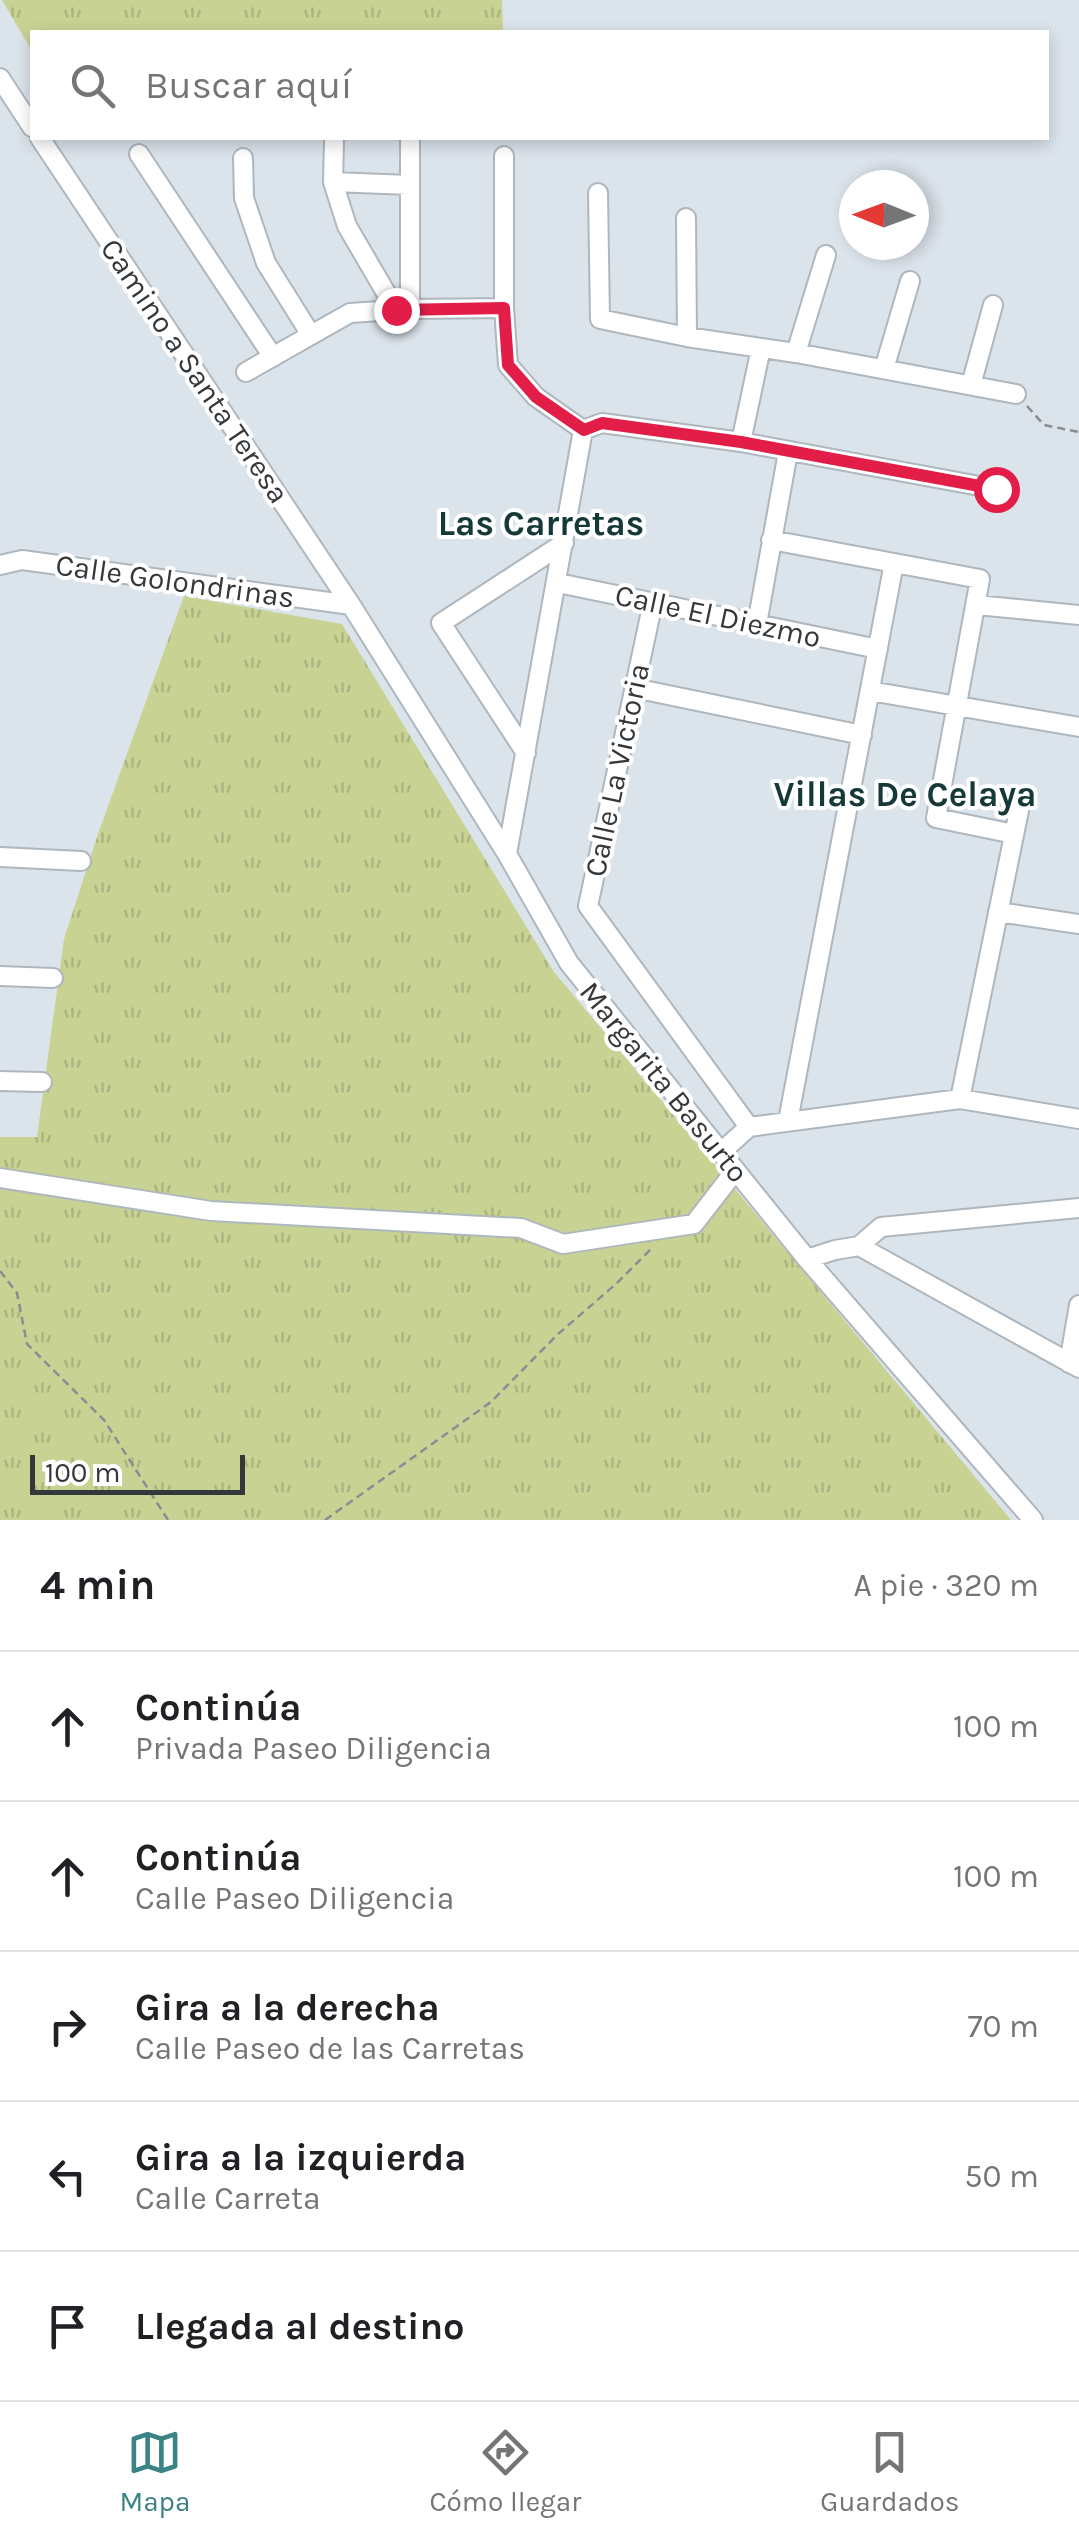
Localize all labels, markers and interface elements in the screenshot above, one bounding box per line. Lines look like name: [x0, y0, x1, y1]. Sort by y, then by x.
search box: [30, 30, 1049, 140]
icon: search: [65, 58, 120, 113]
text: Buscar aquí: [145, 63, 352, 108]
north arrow: [839, 170, 929, 260]
street label: Camino a Santa Teresa: [93, 232, 297, 510]
route end: [374, 288, 420, 334]
route start: [974, 467, 1020, 513]
district label: Las Carretas: [438, 503, 644, 544]
street label: Calle Golondrinas: [53, 546, 297, 616]
street label: Calle El Diezmo: [612, 577, 824, 655]
street label: Calle La Victoria: [577, 660, 657, 880]
district label: Villas De Celaya: [773, 774, 1037, 816]
street label: Margarita Basurto: [572, 974, 756, 1190]
scale bar: [30, 1450, 245, 1494]
text: 100 m: [45, 1456, 120, 1489]
text: 4 min: [40, 1560, 155, 1610]
text: A pie · 320 m: [853, 1567, 1039, 1604]
text: Continúa: [135, 1685, 301, 1730]
icon: ahead: [40, 1699, 95, 1754]
text: 100 m: [953, 1708, 1039, 1745]
text: Privada Paseo Diligencia: [135, 1730, 492, 1767]
text: Continúa: [135, 1835, 301, 1880]
icon: ahead: [40, 1849, 95, 1904]
text: 100 m: [953, 1858, 1039, 1895]
text: Calle Paseo Diligencia: [135, 1880, 454, 1917]
text: Gira a la derecha: [135, 1985, 440, 2030]
icon: right: [40, 1999, 95, 2054]
text: 70 m: [967, 2008, 1039, 2045]
text: Calle Paseo de las Carretas: [135, 2030, 525, 2067]
text: Gira a la izquierda: [135, 2135, 467, 2180]
icon: left: [40, 2149, 95, 2204]
text: 50 m: [964, 2158, 1039, 2195]
text: Calle Carreta: [135, 2180, 321, 2217]
icon: arrive: [40, 2299, 95, 2354]
text: Llegada al destino: [135, 2304, 465, 2349]
tab: Mapa: [119, 2425, 190, 2518]
tab: Cómo llegar: [429, 2425, 581, 2518]
tab: Guardados: [820, 2425, 960, 2518]

